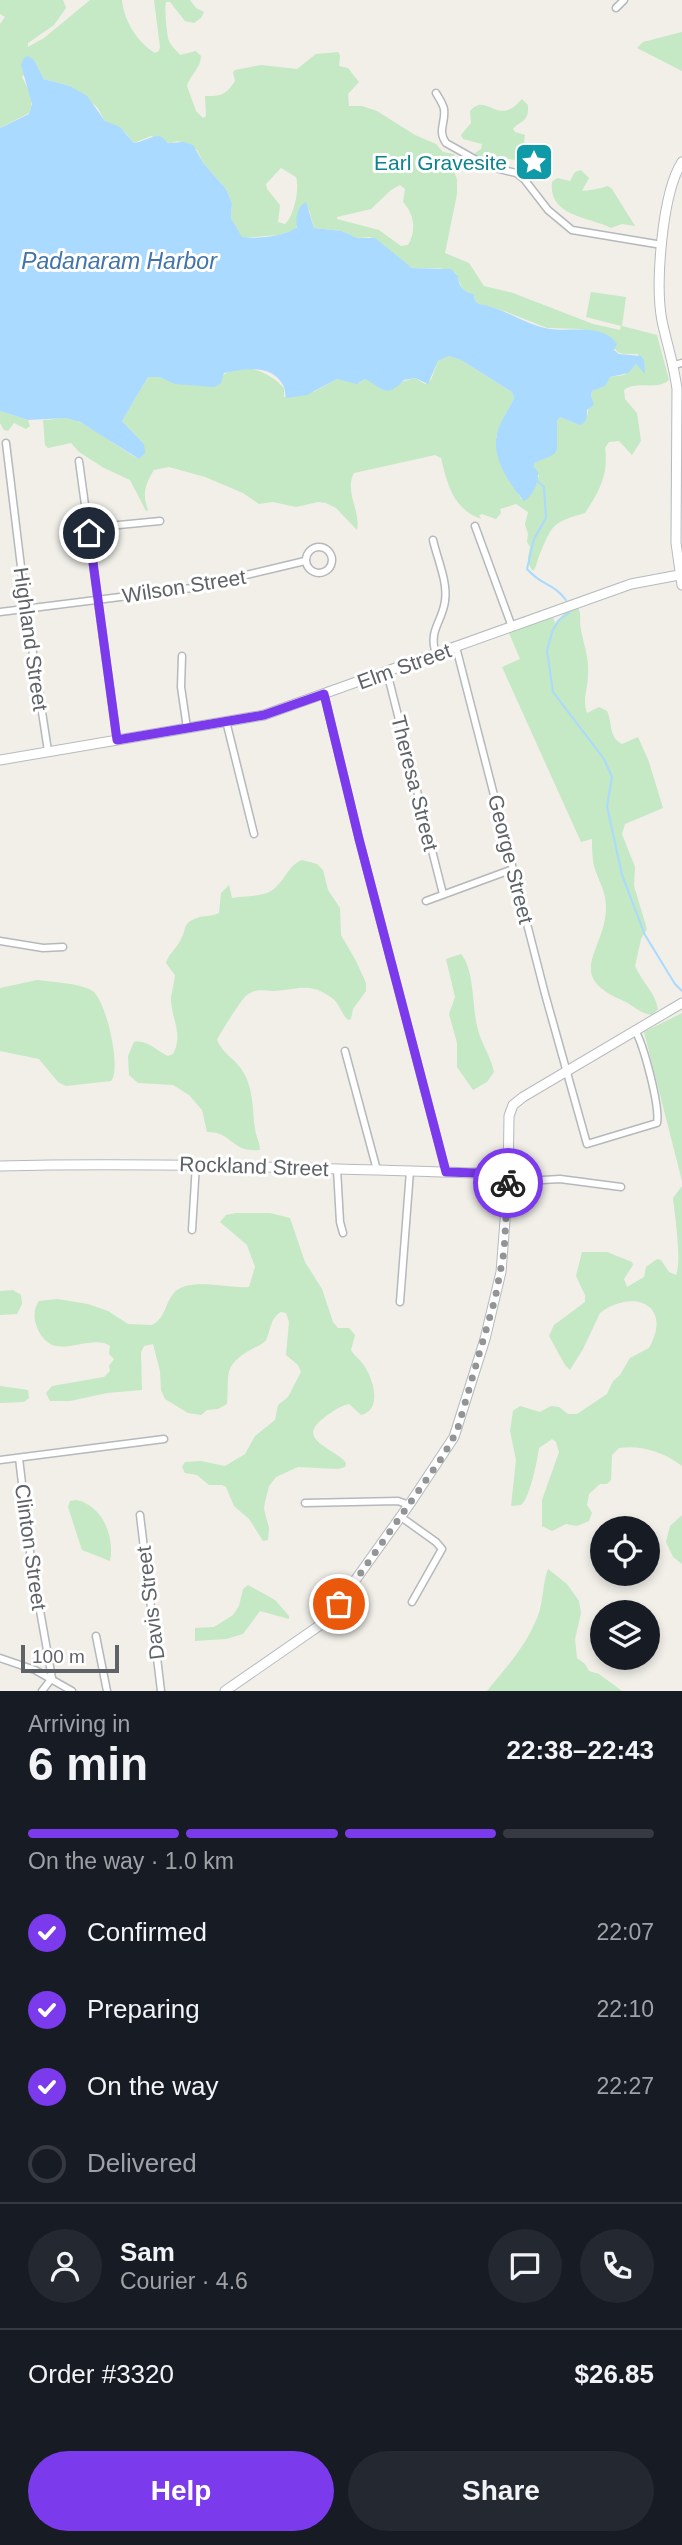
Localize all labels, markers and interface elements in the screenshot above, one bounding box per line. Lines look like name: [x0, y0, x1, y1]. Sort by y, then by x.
place icon: Earl Gravesite: [513, 141, 555, 183]
place label: Earl Gravesite: [374, 151, 507, 174]
water label: Padanaram Harbor: [21, 248, 218, 274]
pin: [59, 503, 119, 563]
icon: home: [70, 514, 108, 552]
street label: Wilson Street: [121, 565, 248, 607]
street label: Highland Street: [10, 566, 52, 712]
street label: Elm Street: [354, 638, 454, 694]
street label: Theresa Street: [387, 713, 443, 853]
street label: George Street: [484, 792, 538, 926]
courier: [473, 1148, 543, 1218]
street label: Rockland Street: [179, 1152, 329, 1180]
icon: bike: [489, 1164, 527, 1202]
street label: Clinton Street: [11, 1482, 51, 1612]
map controls: [590, 1516, 660, 1670]
button: locate: [590, 1516, 660, 1586]
street label: Davis Street: [132, 1545, 168, 1661]
pin: [309, 1574, 369, 1634]
icon: bag: [320, 1585, 358, 1623]
button: layers: [590, 1600, 660, 1670]
scale bar: [21, 1642, 119, 1674]
text: 100 m: [32, 1646, 85, 1667]
text: Arriving in: [28, 1711, 130, 1737]
text: 22:38–22:43: [507, 1735, 654, 1765]
text: 6 min: [28, 1738, 148, 1790]
text: On the way · 1.0 km: [28, 1848, 234, 1874]
icon: check: [28, 1914, 66, 1952]
text: Confirmed: [87, 1917, 207, 1947]
text: 22:07: [596, 1919, 654, 1945]
icon: check: [28, 1991, 66, 2029]
text: Preparing: [87, 1994, 200, 2024]
text: 22:10: [596, 1996, 654, 2022]
icon: check: [28, 2068, 66, 2106]
text: On the way: [87, 2071, 219, 2101]
text: 22:27: [596, 2073, 654, 2099]
text: Delivered: [87, 2148, 197, 2178]
button: person: [28, 2229, 102, 2303]
button: chat: [488, 2229, 562, 2303]
button: phone: [580, 2229, 654, 2303]
text: Sam: [120, 2237, 175, 2267]
text: Courier · 4.6: [120, 2268, 248, 2294]
text: Order #3320: [28, 2359, 174, 2389]
text: $26.85: [574, 2359, 654, 2389]
button: Help: [28, 2451, 334, 2531]
button: Share: [348, 2451, 654, 2531]

